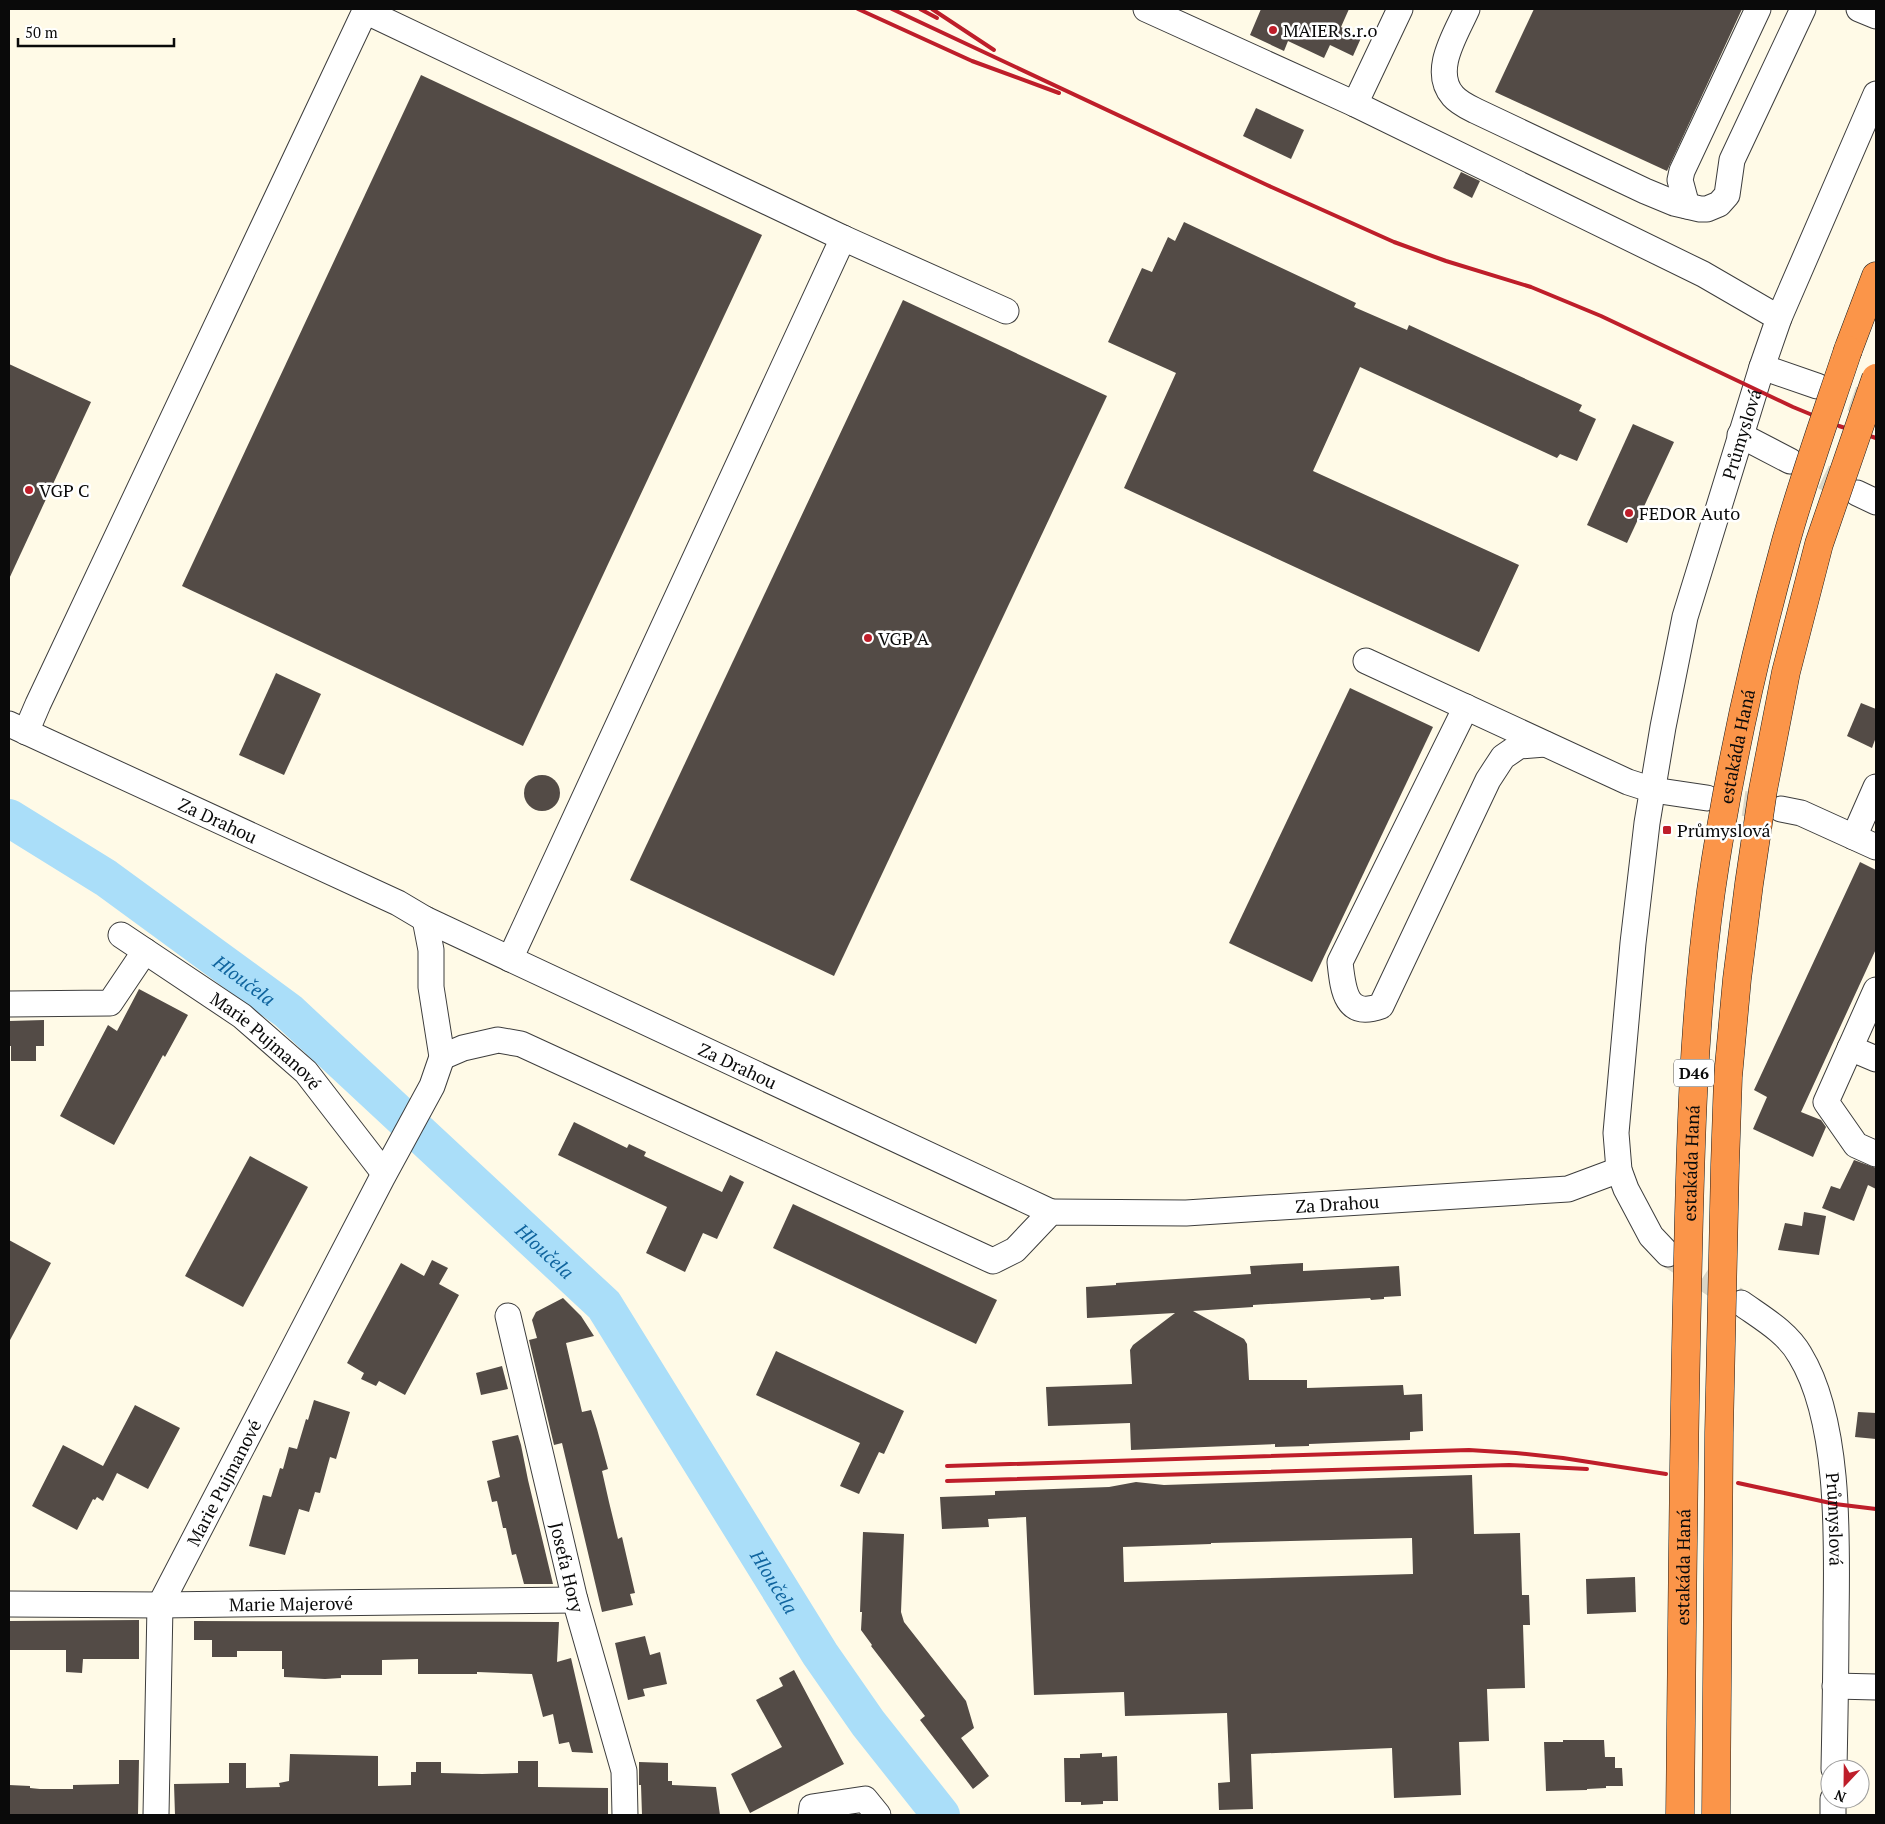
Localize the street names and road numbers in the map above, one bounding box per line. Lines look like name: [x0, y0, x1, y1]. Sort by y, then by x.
street label: Průmyslová: [1716, 386, 1767, 482]
street label: estakáda Haná: [1713, 687, 1760, 806]
street label: Za Drahou: [175, 792, 261, 849]
street label: Marie Pujmanové: [206, 986, 327, 1094]
street label: Za Drahou: [695, 1037, 781, 1094]
road number: D46: [1674, 1060, 1714, 1086]
street label: estakáda Haná: [1677, 1104, 1705, 1222]
street label: Za Drahou: [1294, 1189, 1380, 1218]
street label: Marie Pujmanové: [181, 1415, 266, 1550]
street label: Průmyslová: [1821, 1471, 1849, 1566]
street label: estakáda Haná: [1670, 1509, 1695, 1625]
street label: Josefa Hory: [545, 1520, 590, 1616]
street label: Marie Majerové: [229, 1591, 353, 1616]

